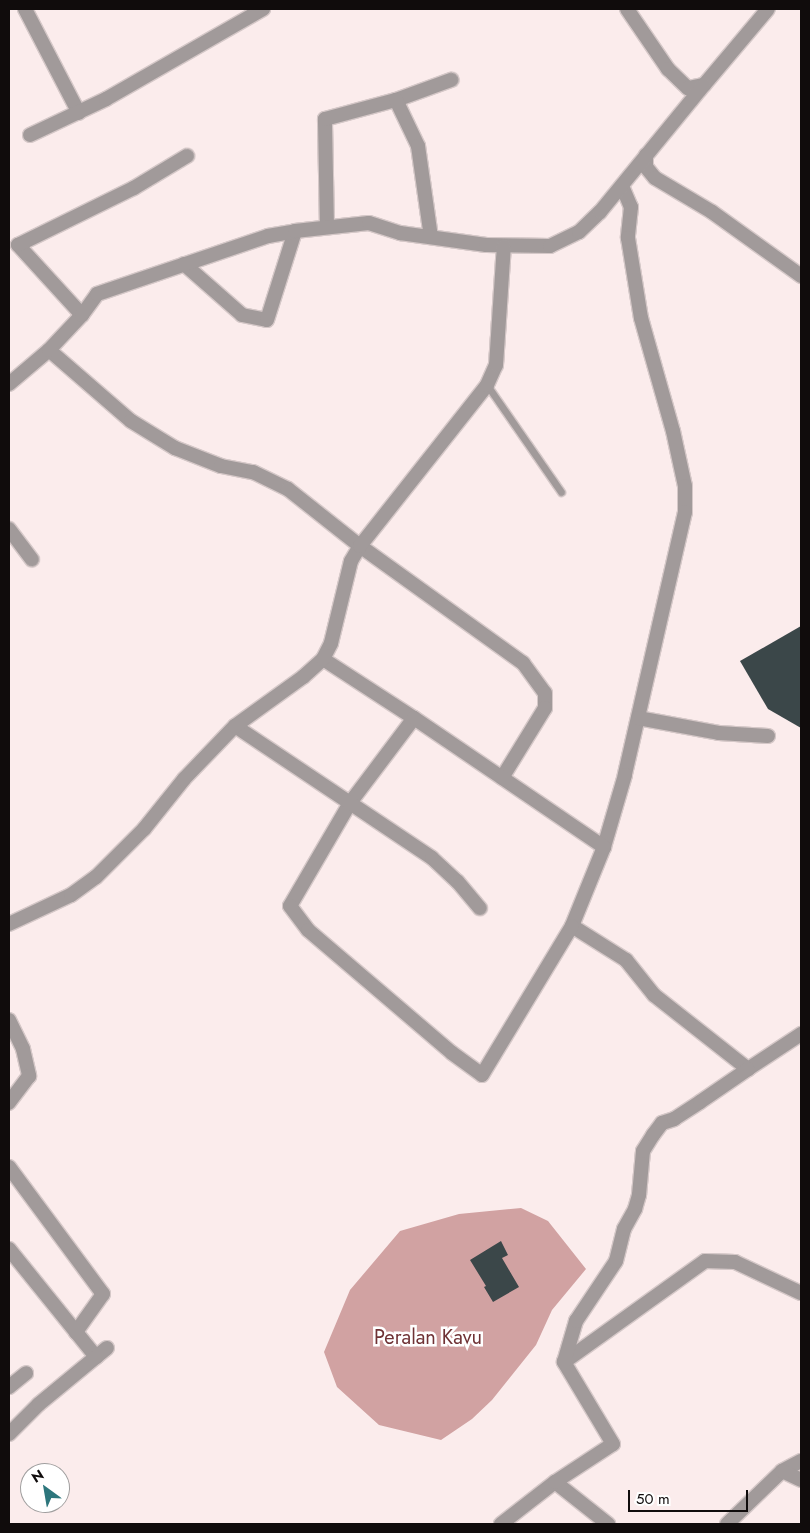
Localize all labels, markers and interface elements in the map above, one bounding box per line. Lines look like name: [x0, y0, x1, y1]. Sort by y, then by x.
park label: Peralan Kavu: [374, 1325, 482, 1349]
north arrow: [20, 1463, 70, 1513]
text: N: [28, 1465, 48, 1488]
scale bar: [630, 1480, 750, 1512]
text: 50 m: [636, 1488, 670, 1510]

